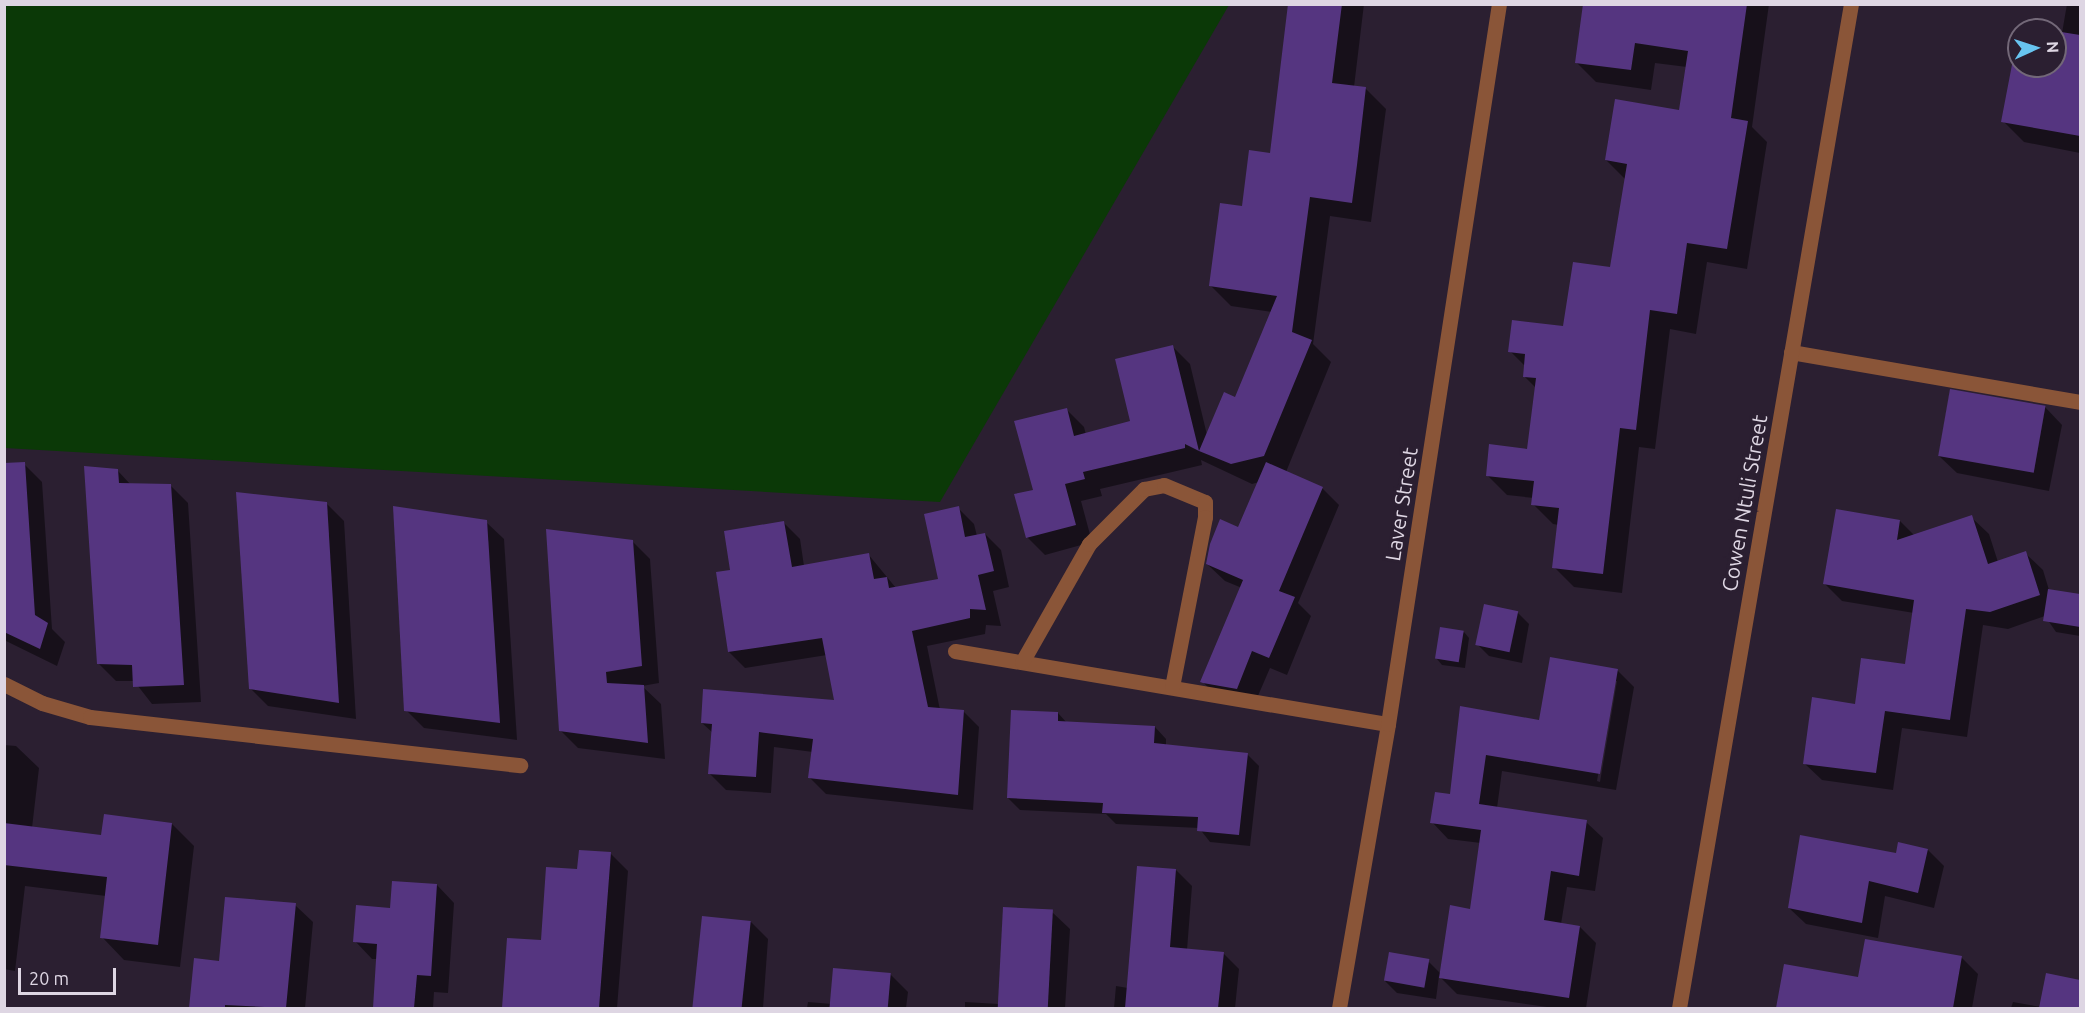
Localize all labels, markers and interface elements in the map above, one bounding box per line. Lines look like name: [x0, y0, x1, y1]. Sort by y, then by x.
north arrow: [2007, 18, 2067, 78]
text: N: [2044, 41, 2062, 54]
street label: Cowen Ntuli Street: [1716, 413, 1772, 593]
street label: Laver Street: [1380, 445, 1422, 563]
scale bar: [21, 956, 118, 994]
text: 20 m: [29, 968, 69, 988]

